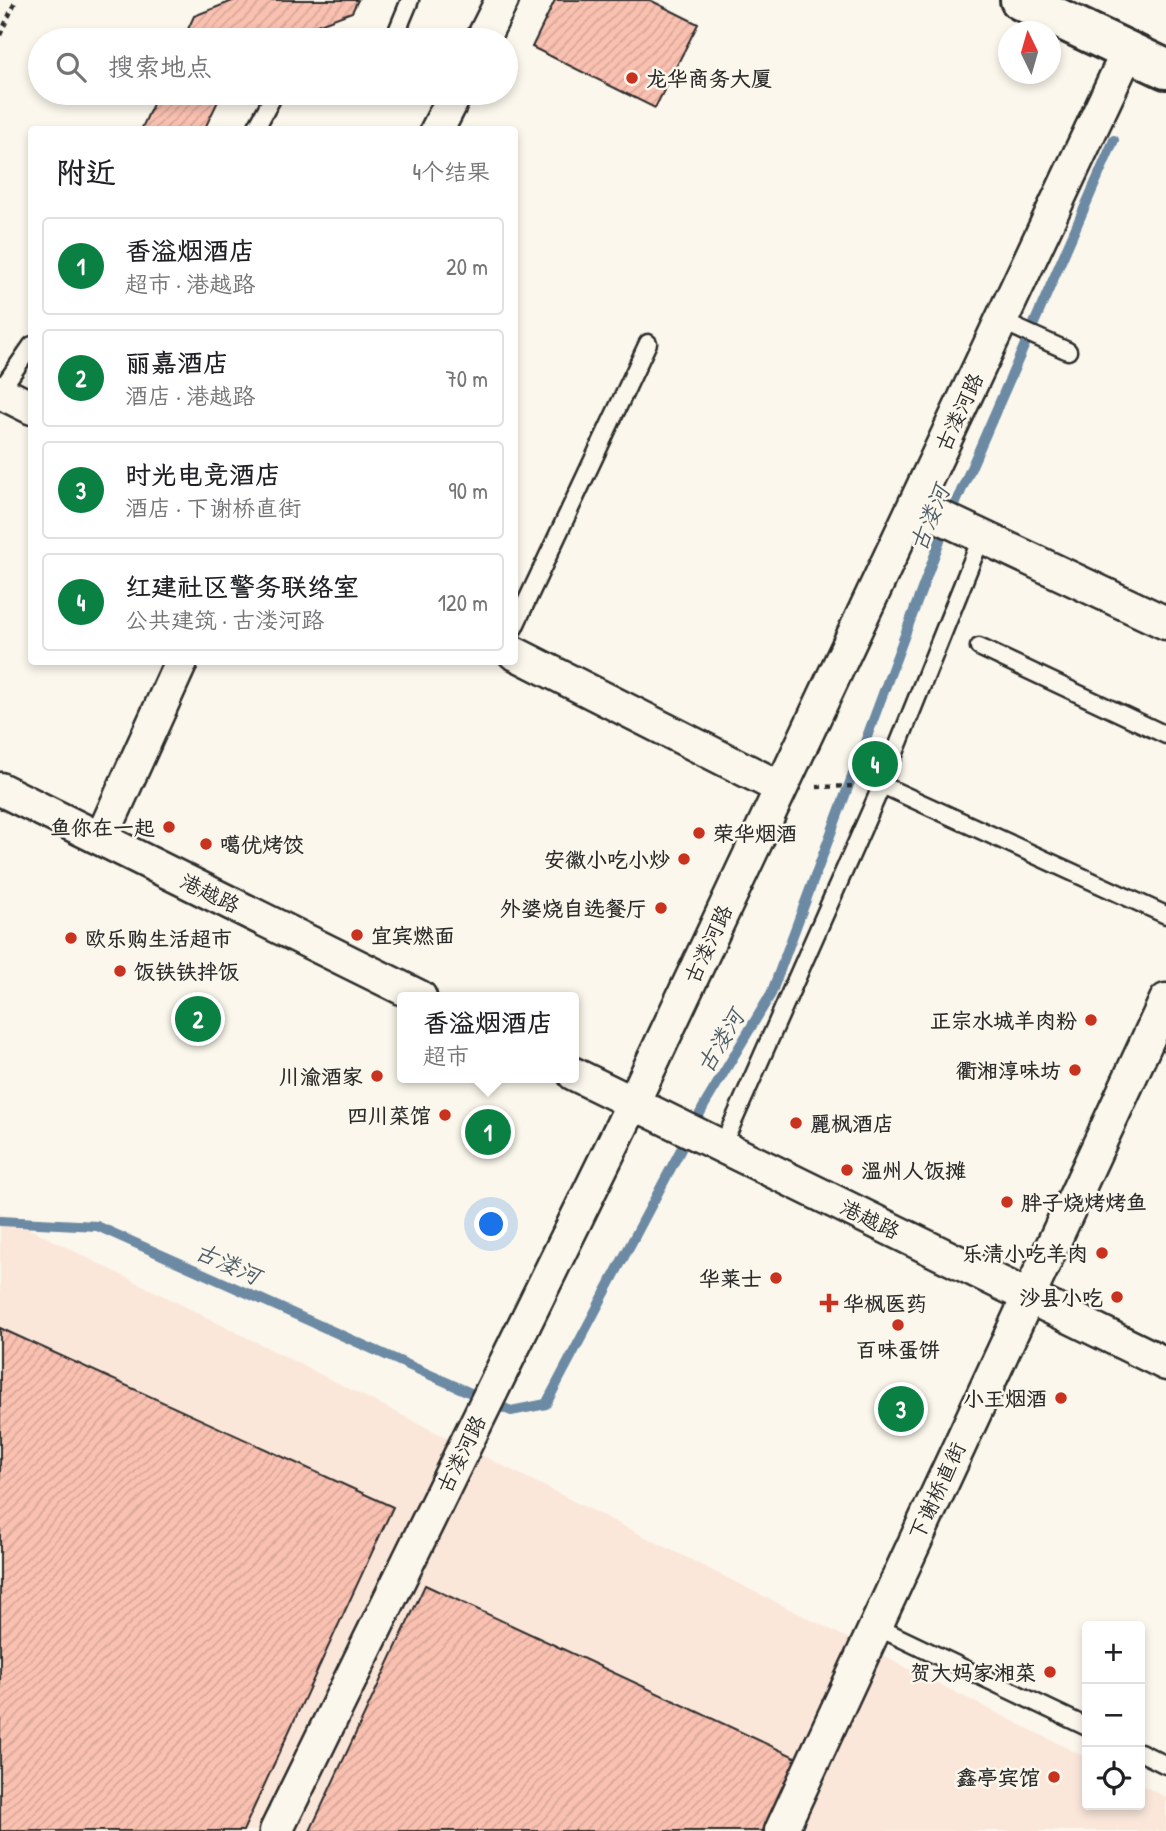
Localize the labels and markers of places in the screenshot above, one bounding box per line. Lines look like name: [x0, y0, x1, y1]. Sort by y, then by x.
place label: 龙华商务大厦: [646, 64, 772, 93]
marker: 龙华商务大厦: [624, 70, 640, 86]
pin: 4: [852, 738, 898, 790]
place label: 鱼你在一起: [50, 813, 155, 842]
marker: 鱼你在一起: [161, 819, 177, 835]
place label: 荣华烟酒: [713, 819, 797, 848]
marker: 荣华烟酒: [691, 825, 707, 841]
place label: 噶优烤饺: [220, 830, 304, 859]
marker: 噶优烤饺: [198, 836, 214, 852]
place label: 安徽小吃小炒: [544, 845, 670, 874]
marker: 安徽小吃小炒: [676, 851, 692, 867]
place label: 外婆烧自选餐厅: [500, 894, 647, 923]
marker: 外婆烧自选餐厅: [653, 900, 669, 916]
place label: 宜宾燃面: [371, 921, 455, 950]
place label: 欧乐购生活超市: [85, 924, 232, 953]
marker: 宜宾燃面: [349, 927, 365, 943]
marker: 欧乐购生活超市: [63, 930, 79, 946]
place label: 饭铁铁拌饭: [134, 957, 239, 986]
marker: 饭铁铁拌饭: [112, 963, 128, 979]
pin: 2: [175, 993, 221, 1045]
place label: 正宗水城羊肉粉: [930, 1006, 1077, 1035]
marker: 正宗水城羊肉粉: [1083, 1012, 1099, 1028]
place label: 衢湘淳味坊: [956, 1056, 1061, 1085]
place label: 川渝酒家: [279, 1062, 363, 1091]
marker: 衢湘淳味坊: [1067, 1062, 1083, 1078]
marker: 川渝酒家: [369, 1068, 385, 1084]
place label: 四川菜馆: [347, 1101, 431, 1130]
pin: 1: [465, 1106, 511, 1158]
marker: 四川菜馆: [437, 1107, 453, 1123]
place label: 麗枫酒店: [810, 1109, 894, 1138]
marker: 麗枫酒店: [788, 1115, 804, 1131]
place label: 温州人饭摊: [861, 1156, 966, 1185]
marker: 温州人饭摊: [839, 1162, 855, 1178]
place label: 胖子烧烤烤鱼: [1021, 1188, 1147, 1217]
marker: 胖子烧烤烤鱼: [999, 1194, 1015, 1210]
place label: 乐清小吃羊肉: [962, 1239, 1088, 1268]
marker: 乐清小吃羊肉: [1094, 1245, 1110, 1261]
place label: 华莱士: [699, 1264, 762, 1293]
marker: 华莱士: [768, 1270, 784, 1286]
place label: 沙县小吃: [1019, 1283, 1103, 1312]
place label: 华枫医药: [843, 1289, 927, 1318]
marker: 沙县小吃: [1109, 1289, 1125, 1305]
marker: 华枫医药: [821, 1295, 837, 1311]
marker: 百味蛋饼: [890, 1317, 906, 1333]
place label: 百味蛋饼: [856, 1335, 940, 1364]
pin: 3: [878, 1383, 924, 1435]
place label: 小王烟酒: [963, 1384, 1047, 1413]
marker: 小王烟酒: [1053, 1390, 1069, 1406]
place label: 贺大妈家湘菜: [910, 1658, 1036, 1687]
marker: 贺大妈家湘菜: [1042, 1664, 1058, 1680]
place label: 鑫亭宾馆: [956, 1763, 1040, 1792]
marker: 鑫亭宾馆: [1046, 1769, 1062, 1785]

